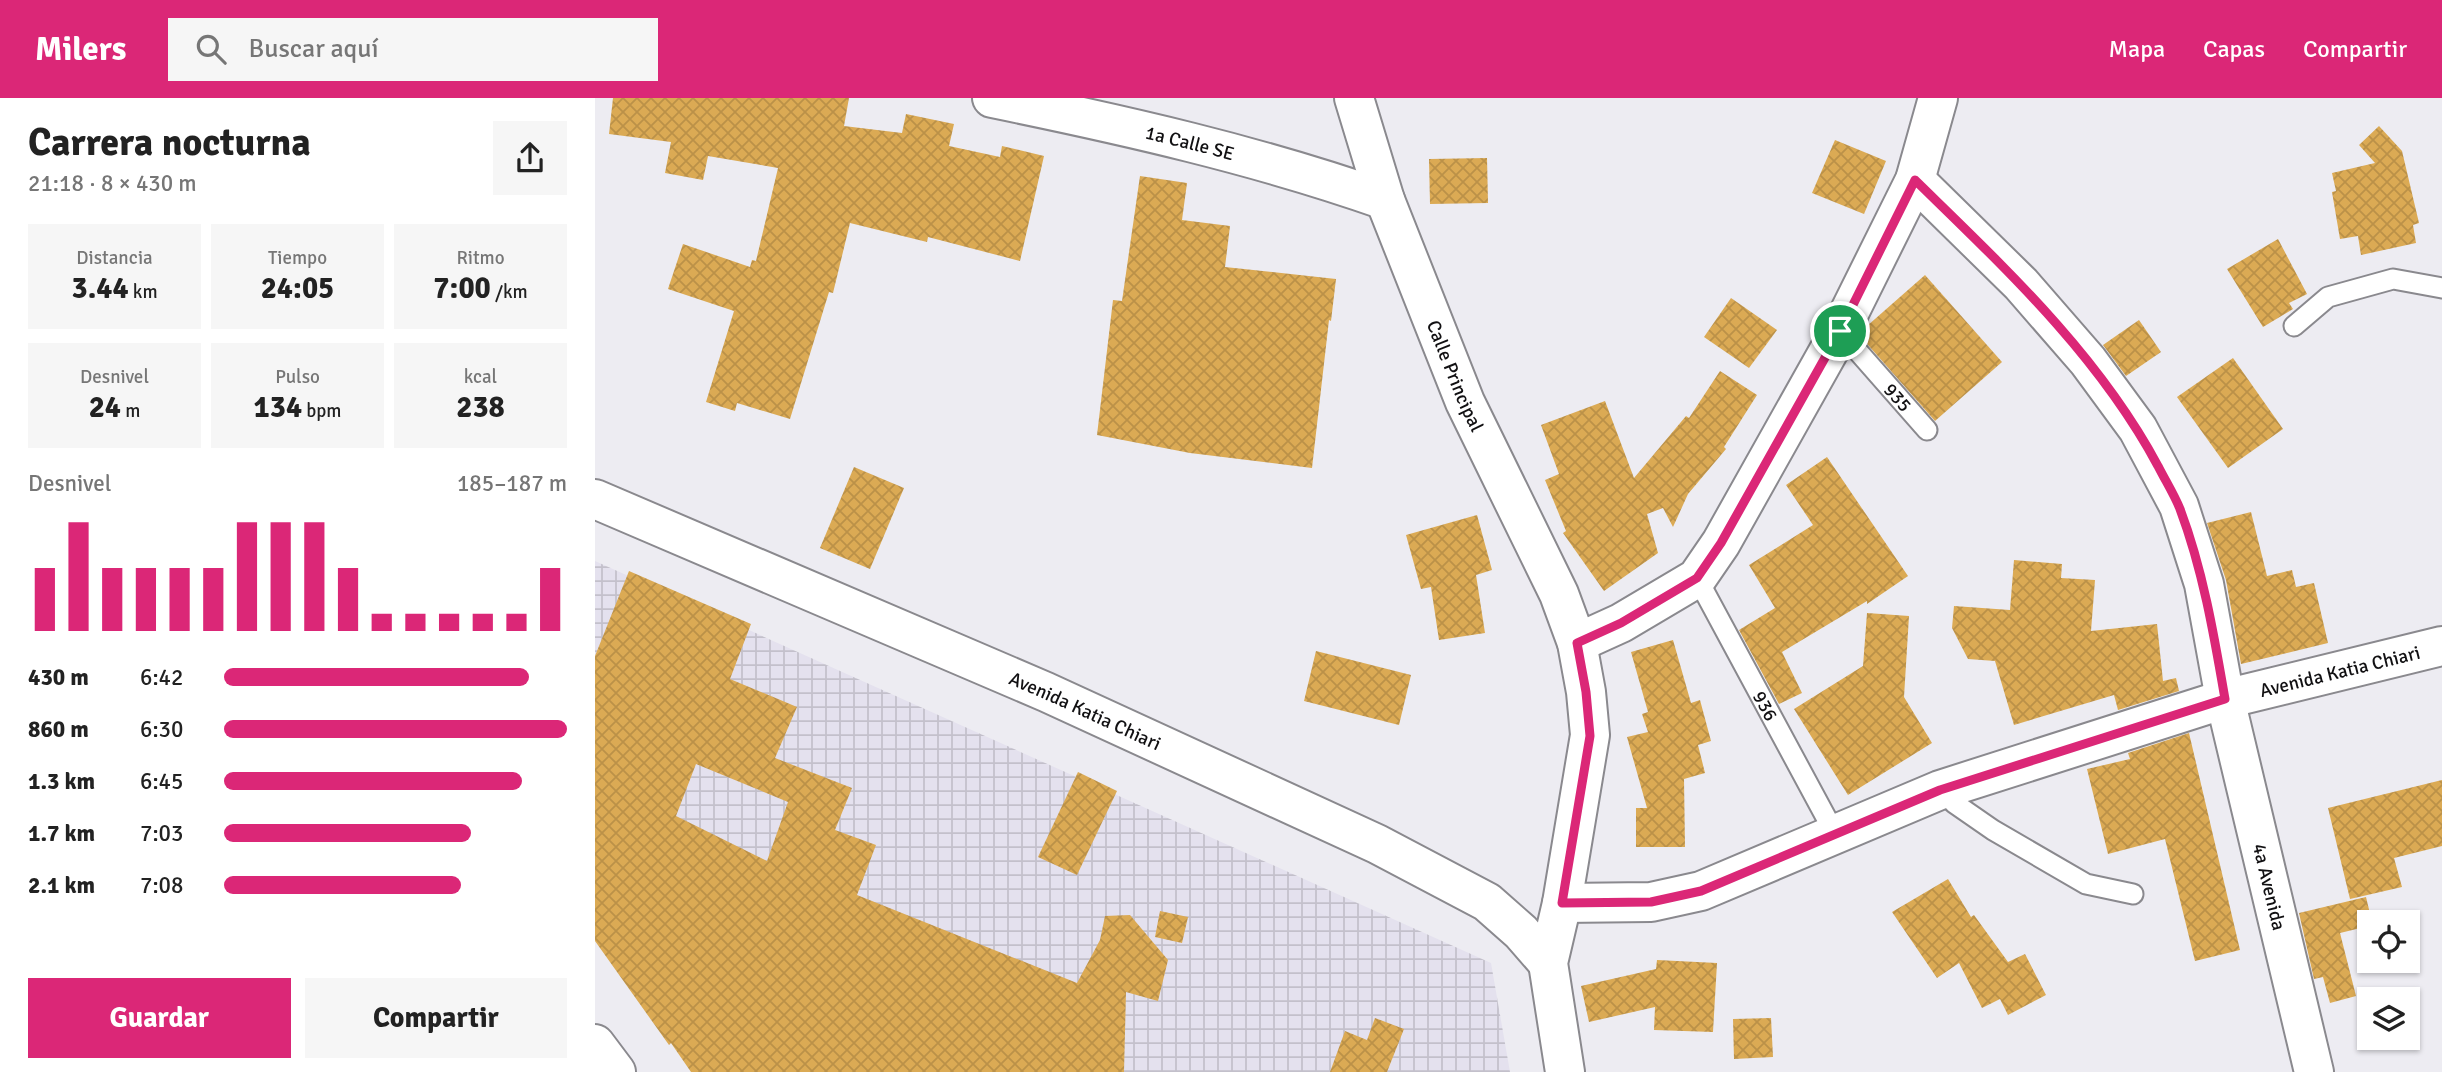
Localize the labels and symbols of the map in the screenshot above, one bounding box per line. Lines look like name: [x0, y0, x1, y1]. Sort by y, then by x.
street label: 1a Calle SE: [1143, 121, 1237, 166]
pin: [1810, 301, 1870, 361]
street label: Calle Principal: [1421, 317, 1489, 436]
street label: 935: [1878, 378, 1917, 417]
street label: Avenida Katia Chiari: [2257, 641, 2423, 703]
street label: Avenida Katia Chiari: [1005, 667, 1165, 756]
street label: 936: [1747, 687, 1783, 725]
street label: 4a Avenida: [2247, 841, 2291, 933]

